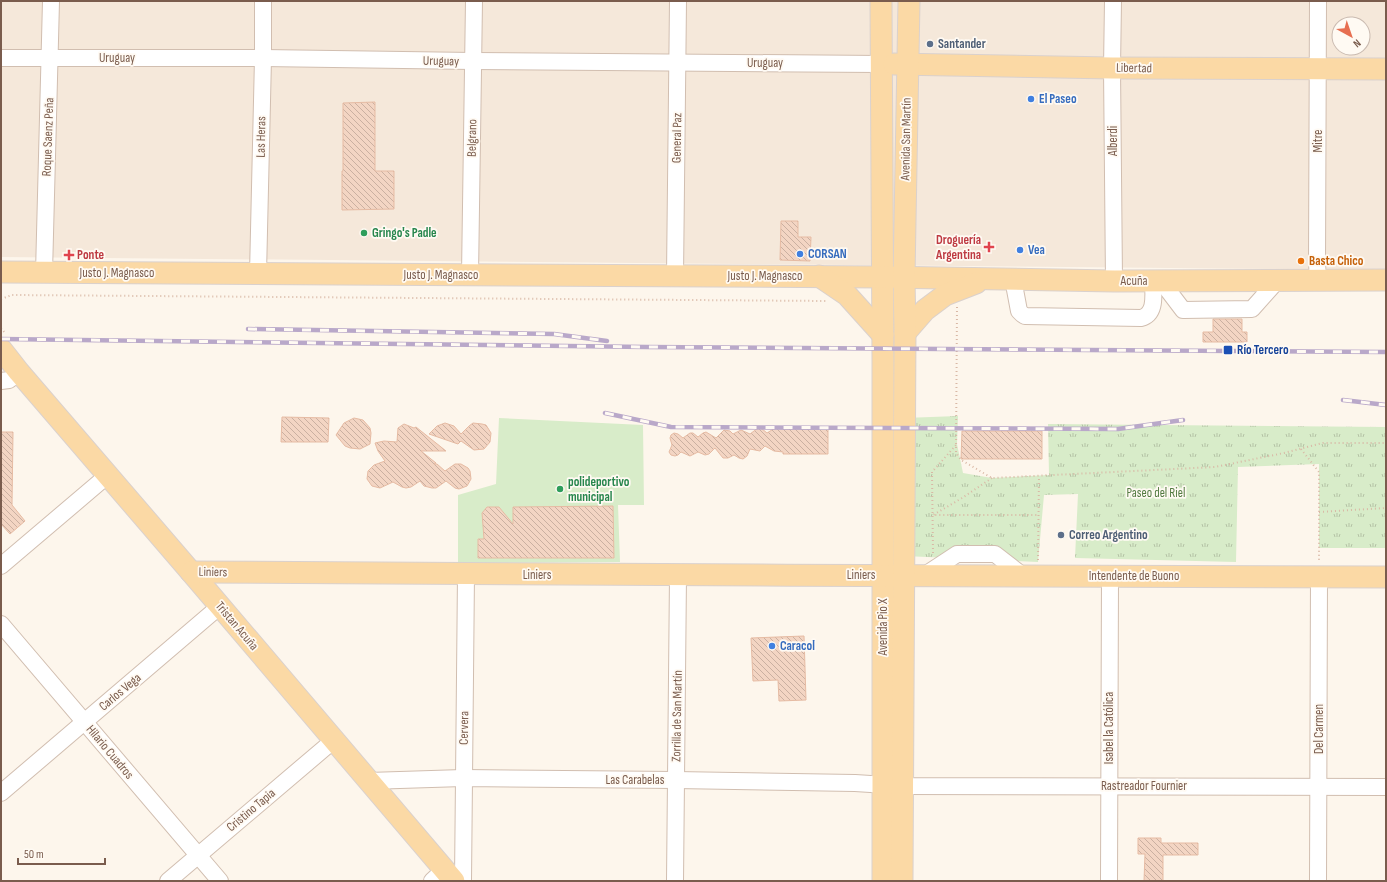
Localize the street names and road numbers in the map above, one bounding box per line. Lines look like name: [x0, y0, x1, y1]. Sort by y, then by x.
street label: Uruguay: [99, 50, 135, 66]
street label: Uruguay: [423, 53, 459, 69]
street label: Uruguay: [747, 55, 783, 71]
street label: Libertad: [1116, 60, 1152, 76]
street label: Roque Saenz Peña: [39, 97, 57, 177]
street label: Avenida San Martín: [897, 97, 915, 182]
street label: General Paz: [669, 112, 685, 163]
street label: Las Heras: [253, 116, 269, 158]
street label: Belgrano: [464, 119, 480, 157]
street label: Alberdi: [1105, 126, 1121, 157]
street label: Mitre: [1310, 130, 1326, 152]
street label: Justo J. Magnasco: [79, 265, 154, 281]
street label: Justo J. Magnasco: [403, 267, 478, 283]
street label: Justo J. Magnasco: [727, 268, 802, 284]
street label: Acuña: [1120, 273, 1147, 289]
street label: Liniers: [199, 564, 228, 580]
street label: Liniers: [523, 567, 552, 583]
street label: Liniers: [847, 567, 876, 583]
street label: Intendente de Buono: [1089, 568, 1179, 584]
street label: Tristan Acuña: [212, 598, 262, 654]
street label: Avenida Pio X: [875, 598, 891, 656]
street label: Carlos Vega: [96, 670, 144, 714]
street label: Zorrilla de San Martín: [668, 670, 686, 762]
street label: Isabel la Católica: [1101, 692, 1117, 764]
street label: Del Carmen: [1311, 704, 1327, 754]
street label: Cervera: [456, 711, 472, 745]
street label: Hilario Cuadros: [83, 722, 137, 783]
street label: Las Carabelas: [606, 772, 665, 788]
street label: Rastreador Fournier: [1101, 778, 1187, 794]
street label: Cristino Tapia: [223, 785, 279, 835]

